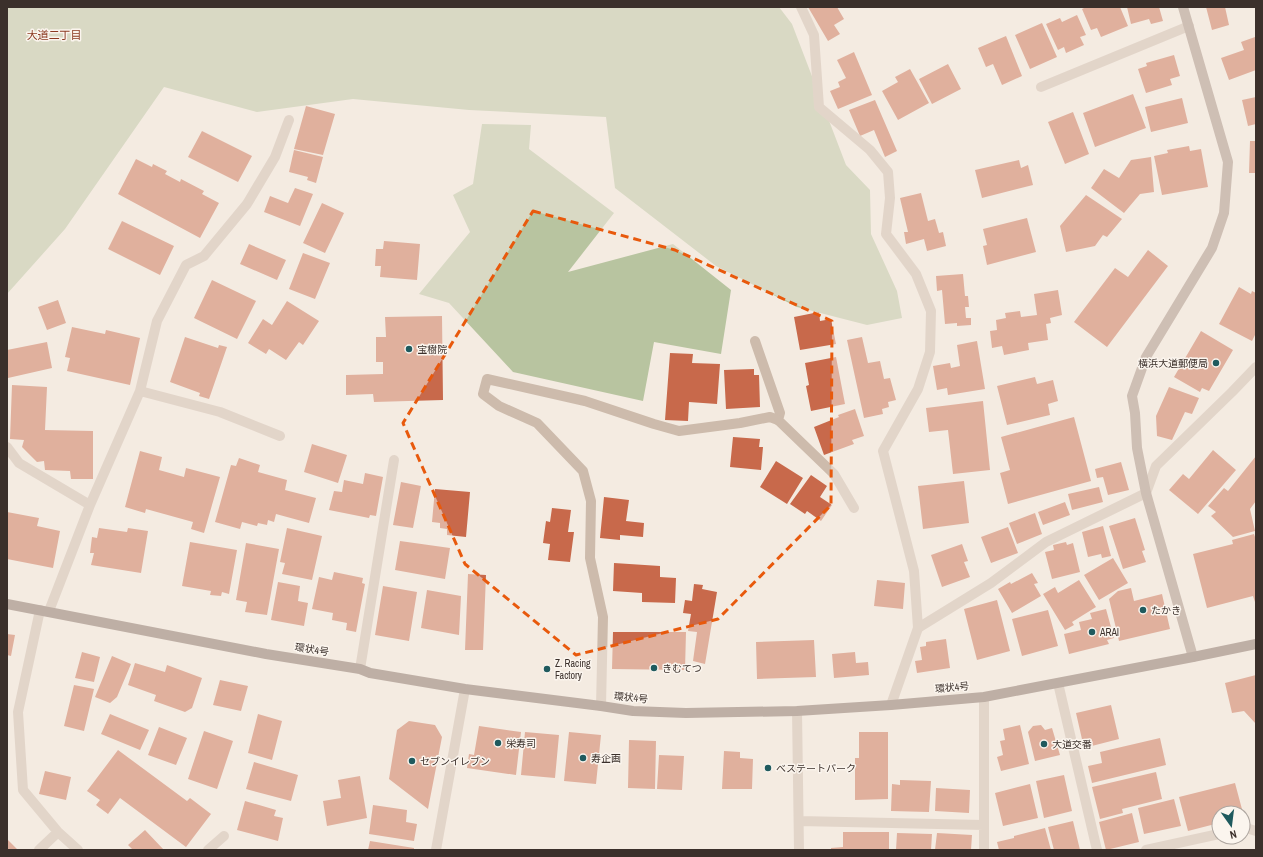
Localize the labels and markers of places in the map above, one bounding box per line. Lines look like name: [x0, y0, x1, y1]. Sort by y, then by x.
place label: 宝樹院: [417, 343, 447, 356]
marker: 宝樹院: [404, 344, 414, 354]
place label: 横浜大道郵便局: [1138, 357, 1208, 370]
marker: 横浜大道郵便局: [1211, 358, 1221, 368]
place label: たかき: [1151, 604, 1181, 617]
marker: たかき: [1138, 605, 1148, 615]
place label: ARAI: [1099, 626, 1119, 639]
marker: ARAI: [1087, 627, 1097, 637]
place label: Z. Racing Factory: [555, 657, 591, 682]
place label: きむてつ: [662, 662, 702, 675]
marker: きむてつ: [649, 663, 659, 673]
marker: Z. Racing Factory: [542, 664, 552, 674]
place label: 栄寿司: [506, 737, 536, 750]
marker: 栄寿司: [493, 738, 503, 748]
place label: 大道交番: [1052, 738, 1092, 751]
marker: 大道交番: [1039, 739, 1049, 749]
place label: 寿企画: [591, 752, 621, 765]
marker: 寿企画: [578, 753, 588, 763]
place label: セブンイレブン: [420, 755, 490, 768]
marker: セブンイレブン: [407, 756, 417, 766]
place label: べステートパーク: [776, 762, 856, 775]
marker: べステートパーク: [763, 763, 773, 773]

